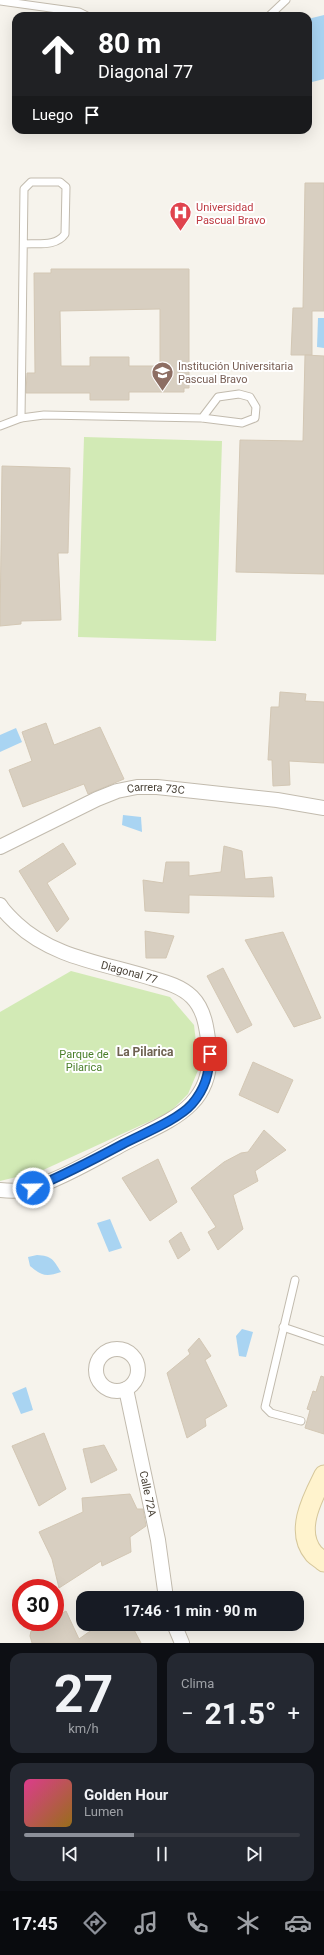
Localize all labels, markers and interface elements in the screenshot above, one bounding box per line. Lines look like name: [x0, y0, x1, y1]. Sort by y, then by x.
text: 80 m: [98, 27, 161, 60]
icon: ahead: [32, 28, 84, 80]
text: Diagonal 77: [98, 61, 193, 82]
icon: arrive: [81, 104, 103, 126]
text: Luego: [32, 106, 73, 124]
hospital icon: Universidad Pascual Bravo: [167, 200, 193, 233]
place label: Universidad Pascual Bravo: [196, 201, 266, 227]
school or university icon: Institución Universitaria Pascual Bravo: [149, 359, 175, 392]
place label: Institución Universitaria Pascual Bravo: [178, 360, 293, 386]
street label: Carrera 73C: [126, 781, 185, 797]
street label: Diagonal 77: [99, 958, 159, 987]
pin: [193, 1037, 227, 1071]
icon: arrive: [199, 1043, 221, 1065]
district label: La Pilarica: [117, 1045, 174, 1059]
park label: Parque de Pilarica: [59, 1048, 109, 1074]
position arrow: [12, 1167, 54, 1209]
street label: Calle 72A: [136, 1470, 159, 1519]
speed limit sign: 30: [12, 1579, 64, 1631]
text: 17:46 · 1 min · 90 m: [123, 1602, 257, 1620]
text: 27: [54, 1664, 113, 1725]
text: Clima: [181, 1676, 214, 1691]
text: 21.5°: [205, 1696, 277, 1731]
text: −: [181, 1701, 194, 1726]
text: +: [288, 1701, 300, 1726]
text: km/h: [68, 1721, 99, 1736]
text: Golden Hour: [84, 1786, 168, 1804]
text: Lumen: [84, 1804, 123, 1819]
icon: previous: [59, 1843, 81, 1865]
icon: pause: [151, 1843, 173, 1865]
icon: next: [243, 1843, 265, 1865]
icon: directions: [81, 1909, 109, 1937]
icon: music: [132, 1909, 160, 1937]
icon: phone: [183, 1909, 211, 1937]
icon: climate: [234, 1909, 262, 1937]
icon: car: [284, 1909, 312, 1937]
text: 17:45: [11, 1913, 58, 1934]

